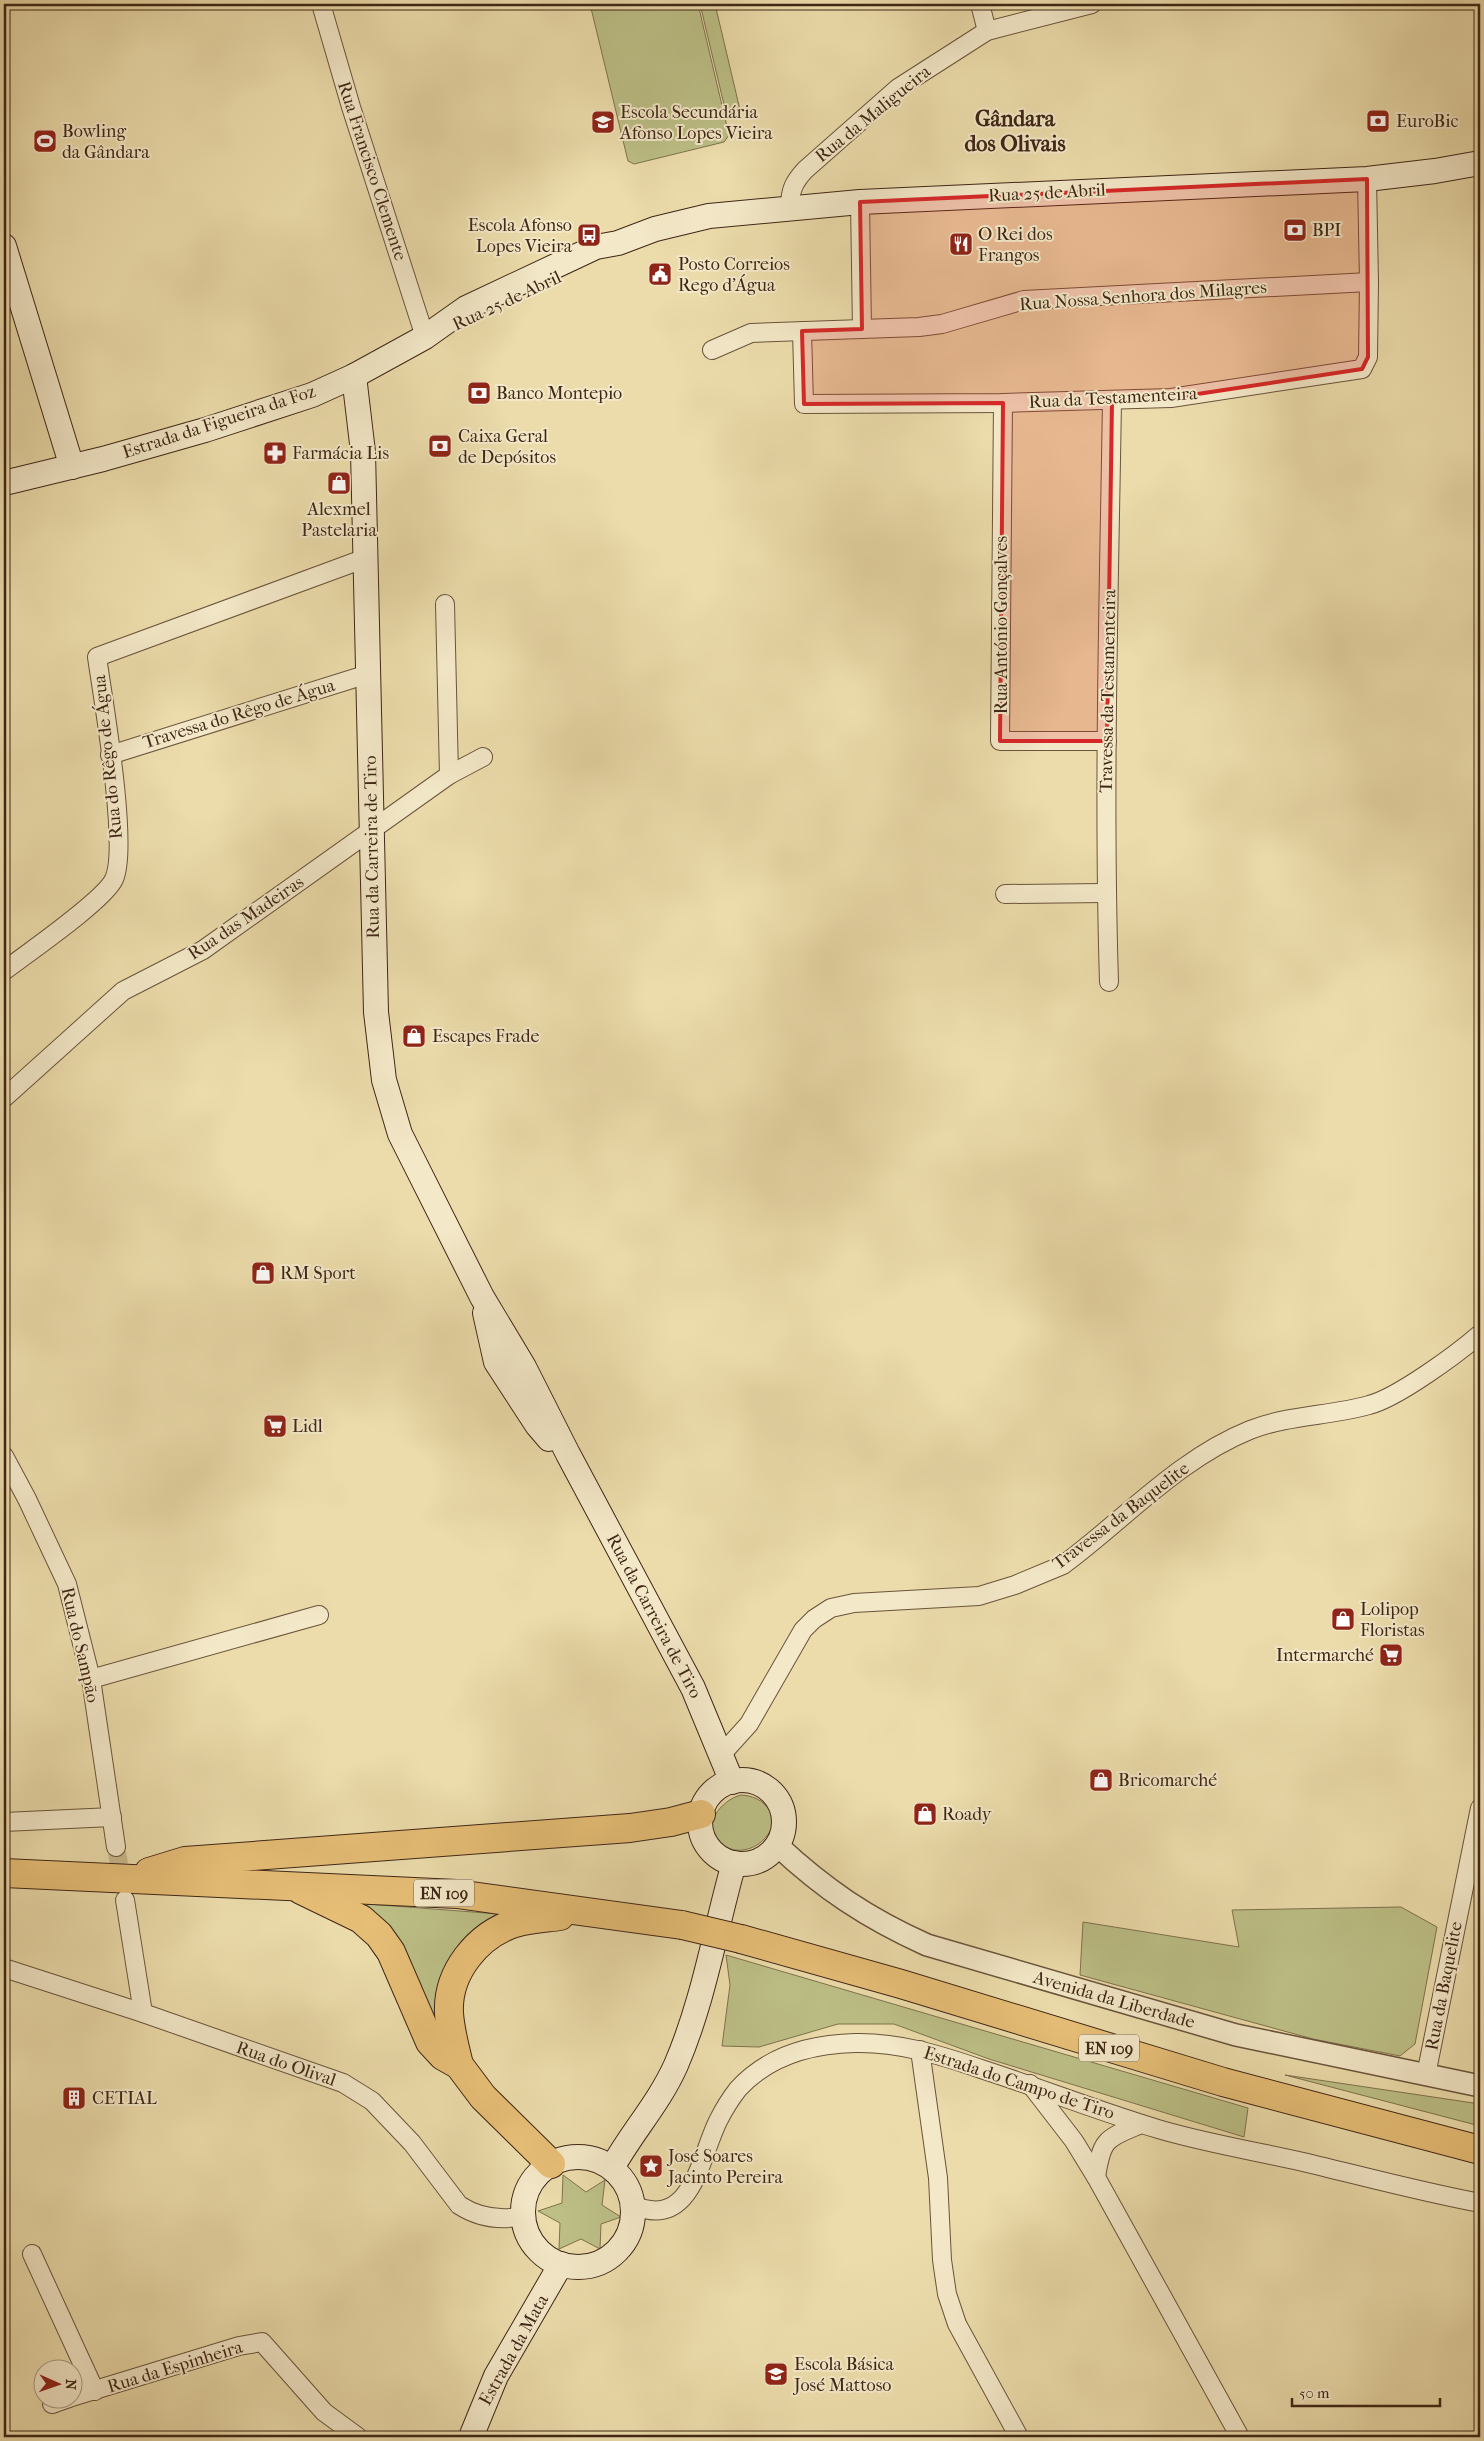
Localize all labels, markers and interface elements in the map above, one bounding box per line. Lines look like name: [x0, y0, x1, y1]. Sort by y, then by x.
street label: Rua da Maligueira: [811, 61, 935, 167]
street label: Rua Francisco Clemente: [333, 79, 411, 263]
place label: Escola Secundária Afonso Lopes Vieira: [619, 102, 773, 144]
district label: Gândara dos Olivais: [964, 106, 1066, 157]
bank icon: EuroBic: [1365, 108, 1391, 134]
school or university icon: Escola Secundária Afonso Lopes Vieira: [590, 109, 616, 135]
place label: EuroBic: [1396, 111, 1459, 132]
place label: Bowling da Gândara: [62, 121, 150, 163]
sports icon: Bowling da Gândara: [32, 128, 58, 154]
street label: Rua 25 de Abril: [988, 179, 1106, 207]
place label: Escola Afonso Lopes Vieira: [468, 215, 573, 257]
bank icon: BPI: [1282, 217, 1308, 243]
place label: BPI: [1312, 220, 1341, 241]
bus stop icon: Escola Afonso Lopes Vieira: [576, 222, 602, 248]
place label: O Rei dos Frangos: [978, 224, 1053, 266]
restaurant icon: O Rei dos Frangos: [948, 231, 974, 257]
place label: Posto Correios Rego d'Água: [678, 254, 790, 296]
public building icon: Posto Correios Rego d'Água: [647, 261, 673, 287]
street label: Rua 25 de Abril: [449, 267, 565, 335]
street label: Rua Nossa Senhora dos Milagres: [1019, 277, 1268, 315]
bank icon: Banco Montepio: [466, 380, 492, 406]
street label: Estrada da Figueira da Foz: [120, 381, 318, 463]
place label: Banco Montepio: [496, 383, 622, 404]
street label: Rua da Testamenteira: [1028, 383, 1198, 413]
place label: Caixa Geral de Depósitos: [458, 426, 557, 468]
bank icon: Caixa Geral de Depósitos: [427, 433, 453, 459]
pharmacy icon: Farmácia Lis: [262, 440, 288, 466]
place label: Farmácia Lis: [292, 443, 389, 464]
shop icon: Alexmel Pastelaria: [326, 470, 352, 496]
place label: Alexmel Pastelaria: [301, 499, 377, 541]
street label: Rua António Gonçalves: [991, 535, 1012, 714]
street label: Travessa da Testamenteira: [1096, 589, 1120, 793]
street label: Rua do Rêgo de Água: [88, 673, 127, 840]
street label: Travessa do Rêgo de Água: [140, 674, 338, 753]
street label: Rua da Carreira de Tiro: [360, 755, 384, 939]
street label: Rua das Madeiras: [184, 871, 308, 965]
shop icon: Escapes Frade: [401, 1023, 427, 1049]
place label: Escapes Frade: [432, 1026, 539, 1047]
shop icon: RM Sport: [250, 1260, 276, 1286]
place label: RM Sport: [280, 1263, 356, 1284]
supermarket icon: Lidl: [262, 1413, 288, 1439]
place label: Lidl: [292, 1416, 323, 1437]
street label: Travessa da Baquelite: [1049, 1458, 1193, 1574]
street label: Rua da Carreira de Tiro: [602, 1530, 706, 1702]
street label: Rua do Sampão: [57, 1585, 103, 1705]
place label: Lolipop Floristas: [1360, 1599, 1425, 1641]
shop icon: Lolipop Floristas: [1330, 1606, 1356, 1632]
supermarket icon: Intermarché: [1378, 1642, 1404, 1668]
place label: Intermarché: [1276, 1645, 1374, 1666]
shop icon: Bricomarché: [1088, 1767, 1114, 1793]
place label: Bricomarché: [1118, 1770, 1217, 1791]
shop icon: Roady: [912, 1801, 938, 1827]
place label: Roady: [942, 1804, 993, 1825]
road number: EN 109: [414, 1880, 474, 1906]
street label: Rua da Baquelite: [1421, 1920, 1467, 2052]
street label: Avenida da Liberdade: [1030, 1967, 1197, 2033]
road number: EN 109: [1079, 2035, 1139, 2062]
street label: Rua do Olival: [233, 2037, 339, 2091]
street label: Estrada do Campo de Tiro: [921, 2042, 1117, 2124]
building icon: CETIAL: [61, 2085, 87, 2111]
place label: CETIAL: [92, 2088, 157, 2109]
place label: José Soares Jacinto Pereira: [666, 2146, 783, 2188]
place icon: José Soares Jacinto Pereira: [638, 2153, 664, 2179]
street label: Estrada da Mata: [475, 2290, 553, 2409]
street label: Rua da Espinheira: [105, 2336, 246, 2398]
place label: Escola Básica José Mattoso: [792, 2354, 895, 2396]
north arrow: [32, 2358, 82, 2408]
school or university icon: Escola Básica José Mattoso: [763, 2361, 789, 2387]
scale bar: [1292, 2376, 1439, 2408]
text: N: [62, 2379, 79, 2390]
text: 50 m: [1299, 2384, 1330, 2402]

